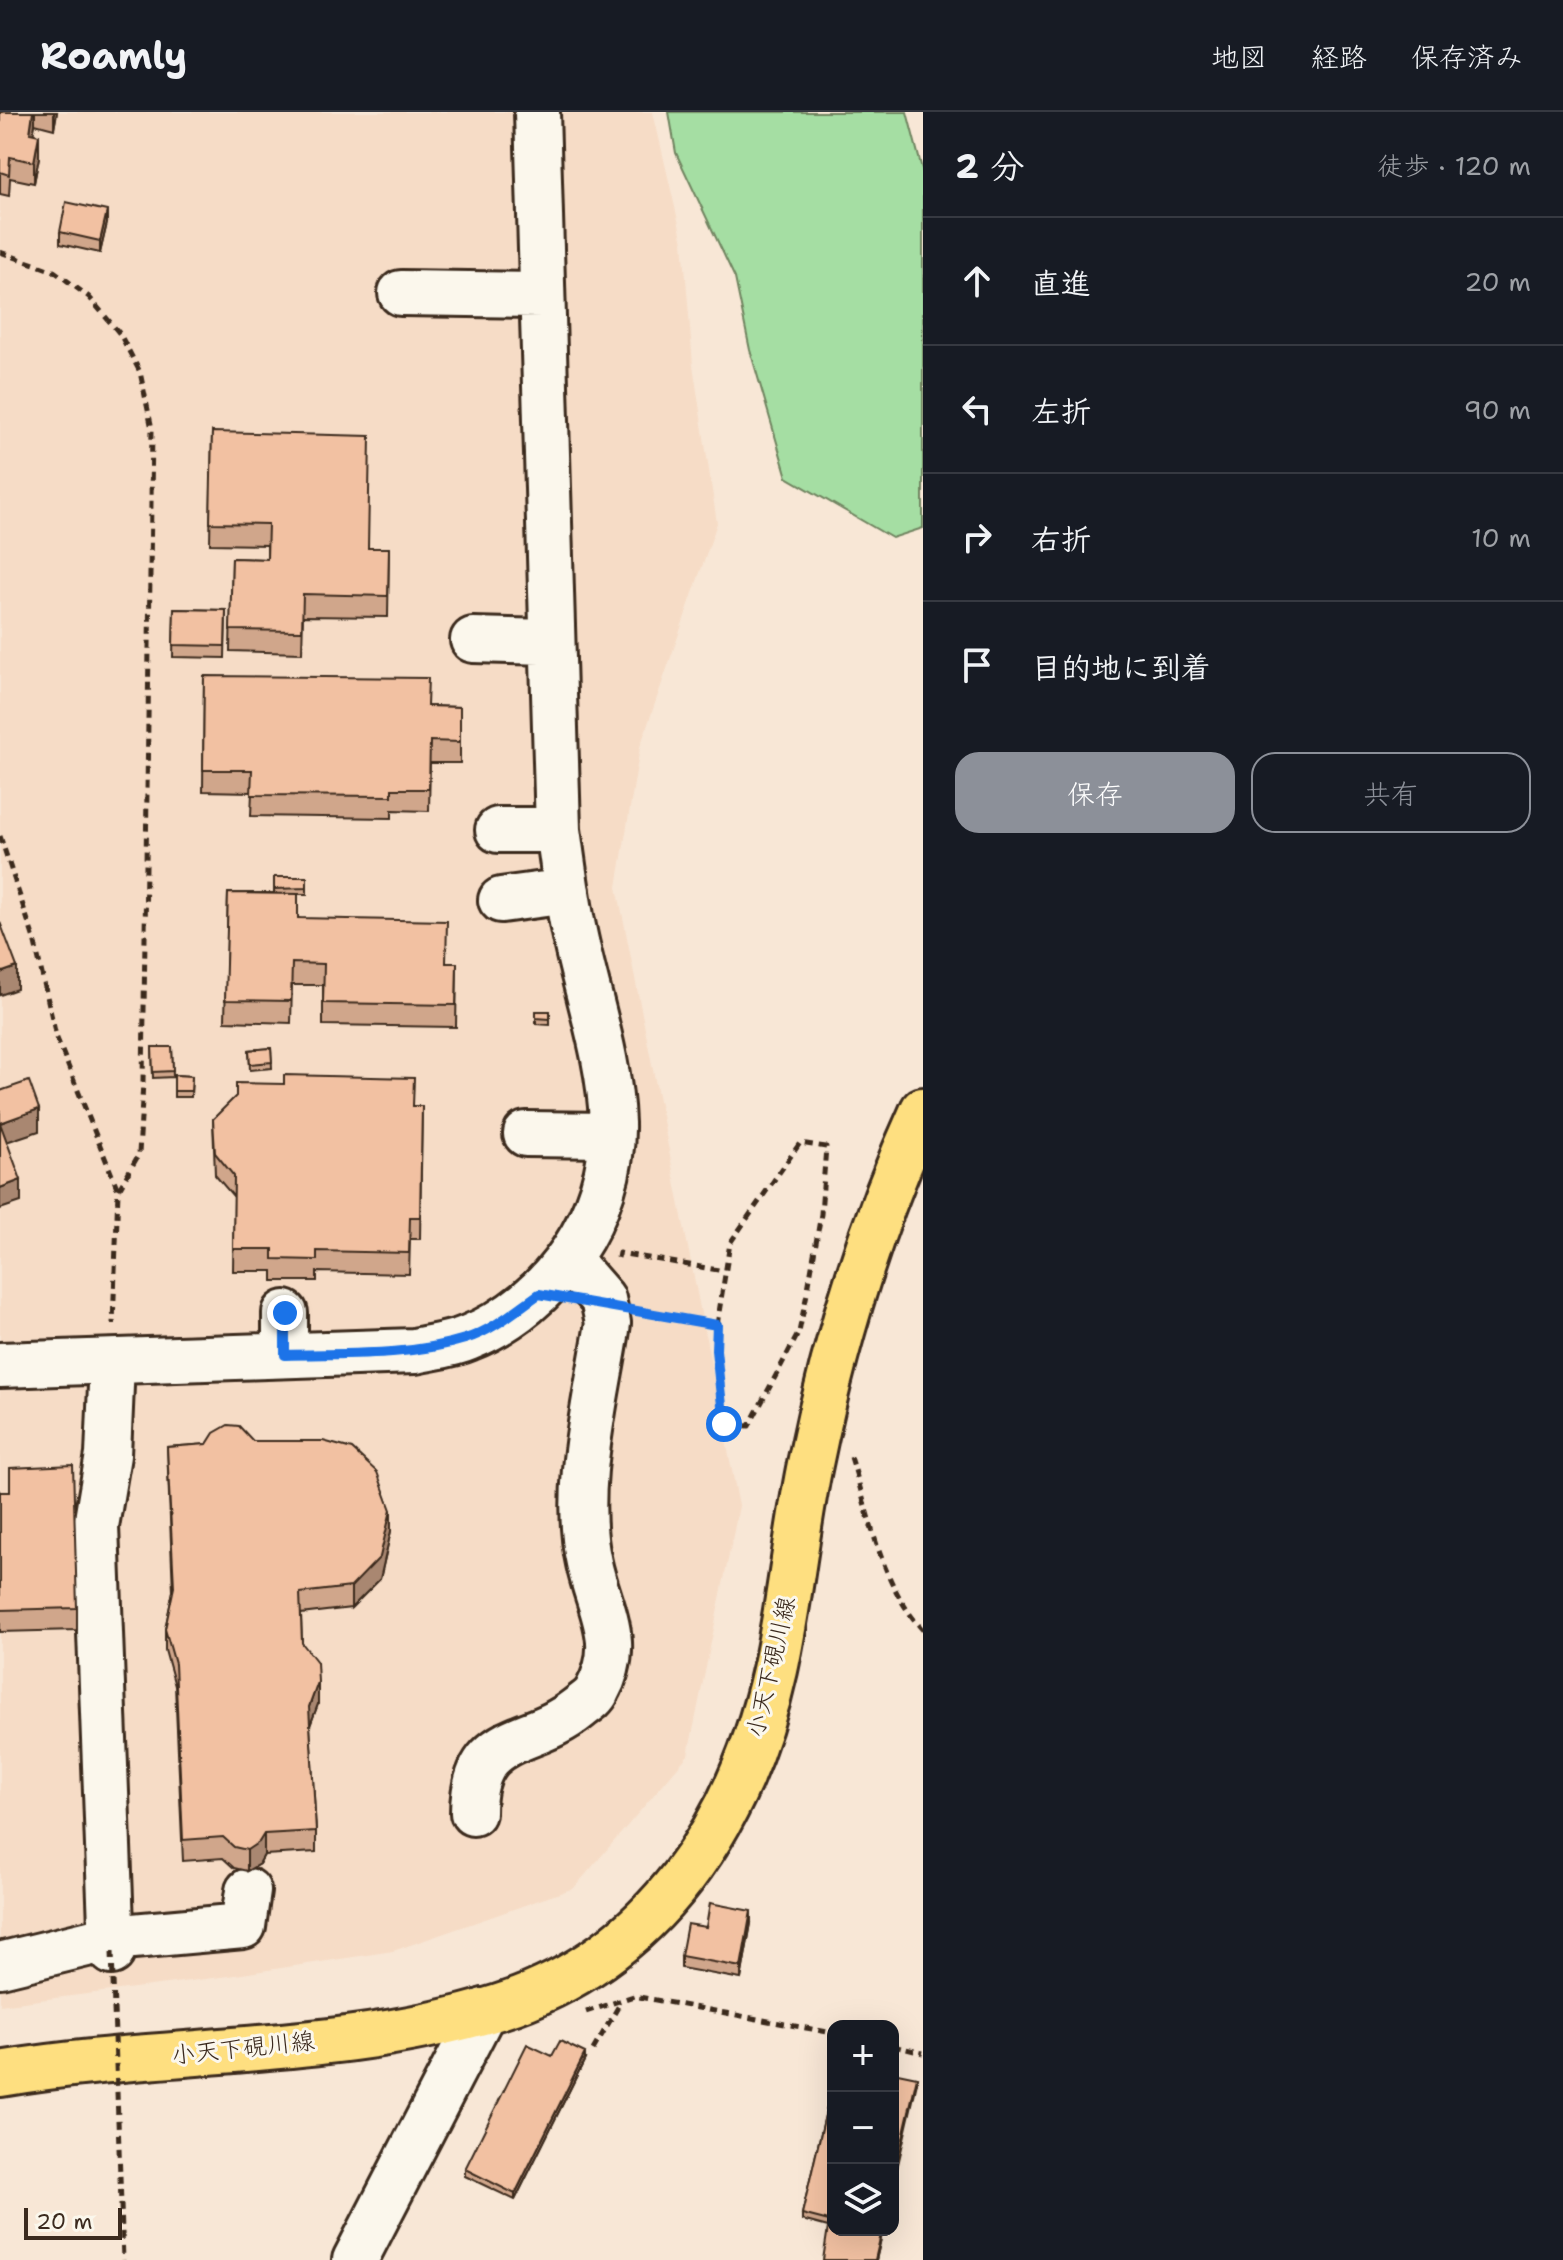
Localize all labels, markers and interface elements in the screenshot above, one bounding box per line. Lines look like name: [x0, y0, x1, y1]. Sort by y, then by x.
text: Roamly: [40, 30, 187, 81]
text: 地図: [1211, 38, 1267, 76]
text: 経路: [1311, 38, 1367, 76]
text: 保存済み: [1411, 38, 1523, 76]
text: 2 分: [955, 143, 1025, 189]
text: 徒歩 · 120 m: [1378, 148, 1531, 183]
icon: ahead: [955, 259, 999, 303]
text: 直進: [1031, 263, 1091, 304]
text: 20 m: [1464, 264, 1531, 299]
icon: left: [955, 387, 999, 431]
text: 左折: [1031, 391, 1091, 432]
text: 90 m: [1464, 392, 1531, 427]
icon: right: [955, 515, 999, 559]
text: 右折: [1031, 519, 1091, 560]
text: 10 m: [1471, 520, 1531, 555]
icon: arrive: [955, 643, 999, 687]
text: 目的地に到着: [1031, 647, 1211, 688]
button: 保存: [955, 752, 1235, 833]
button: 共有: [1251, 752, 1531, 833]
route end: [267, 1295, 303, 1331]
route start: [706, 1406, 742, 1442]
street label: 小天下硯川線: [739, 1593, 803, 1741]
map controls: [827, 2020, 899, 2236]
button: +: [827, 2020, 899, 2092]
street label: 小天下硯川線: [170, 2025, 316, 2071]
button: −: [827, 2092, 899, 2164]
button: layers: [827, 2164, 899, 2236]
scale bar: [24, 2204, 122, 2240]
text: 20 m: [36, 2207, 93, 2236]

